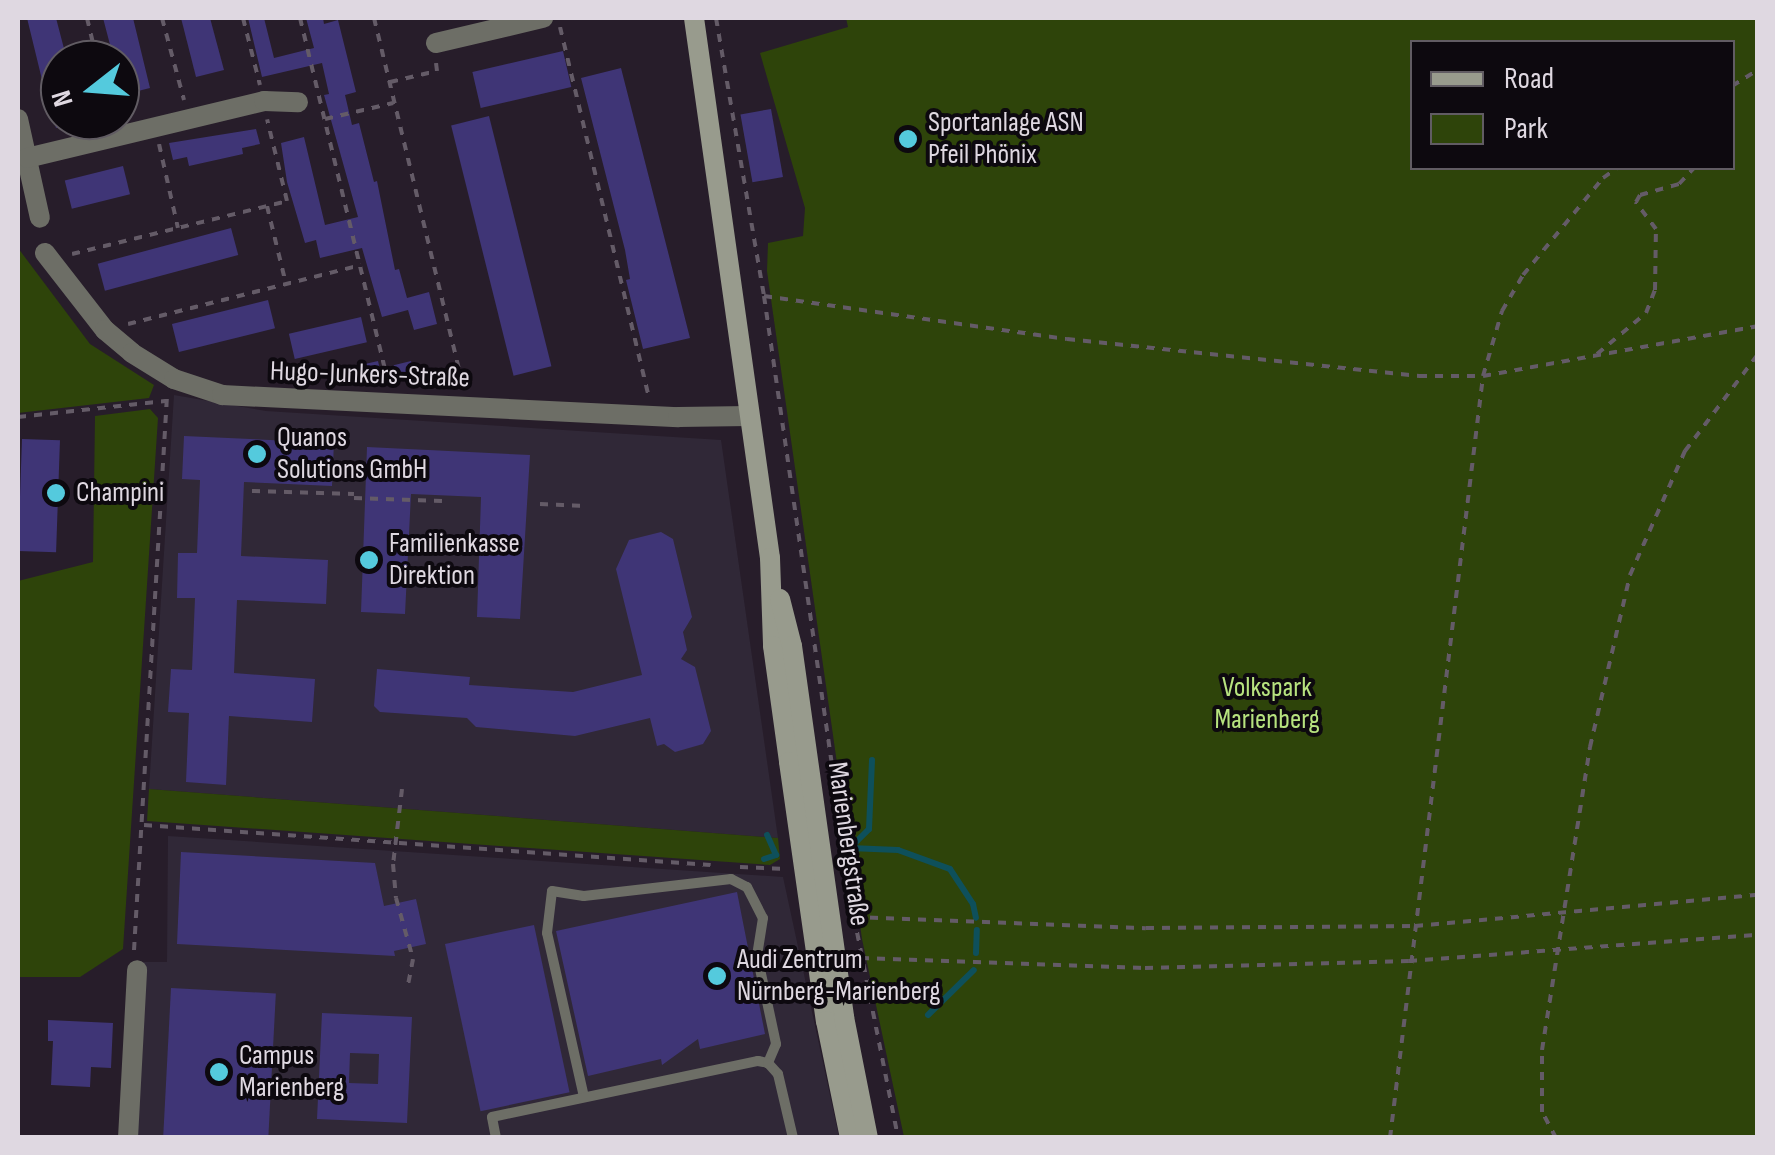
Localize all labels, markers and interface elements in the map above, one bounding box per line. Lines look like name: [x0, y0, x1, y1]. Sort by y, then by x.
north arrow: [40, 40, 140, 140]
legend: [1410, 40, 1735, 170]
text: Road: [1504, 61, 1554, 97]
text: N: [45, 86, 81, 110]
place label: Sportanlage ASN Pfeil Phönix: [928, 106, 1084, 172]
text: Park: [1504, 111, 1548, 147]
marker: Sportanlage ASN Pfeil Phönix: [897, 128, 919, 150]
street label: Hugo-Junkers-Straße: [270, 355, 470, 395]
place label: Quanos Solutions GmbH: [277, 421, 427, 487]
marker: Quanos Solutions GmbH: [246, 443, 268, 465]
place label: Champini: [76, 476, 164, 510]
marker: Champini: [45, 482, 67, 504]
place label: Familienkasse Direktion: [389, 527, 520, 593]
marker: Familienkasse Direktion: [358, 549, 380, 571]
park label: Volkspark Marienberg: [1214, 671, 1320, 737]
street label: Marienbergstraße: [820, 760, 876, 928]
place label: Audi Zentrum Nürnberg-Marienberg: [737, 943, 940, 1009]
marker: Audi Zentrum Nürnberg-Marienberg: [706, 965, 728, 987]
place label: Campus Marienberg: [239, 1039, 344, 1105]
marker: Campus Marienberg: [208, 1061, 230, 1083]

